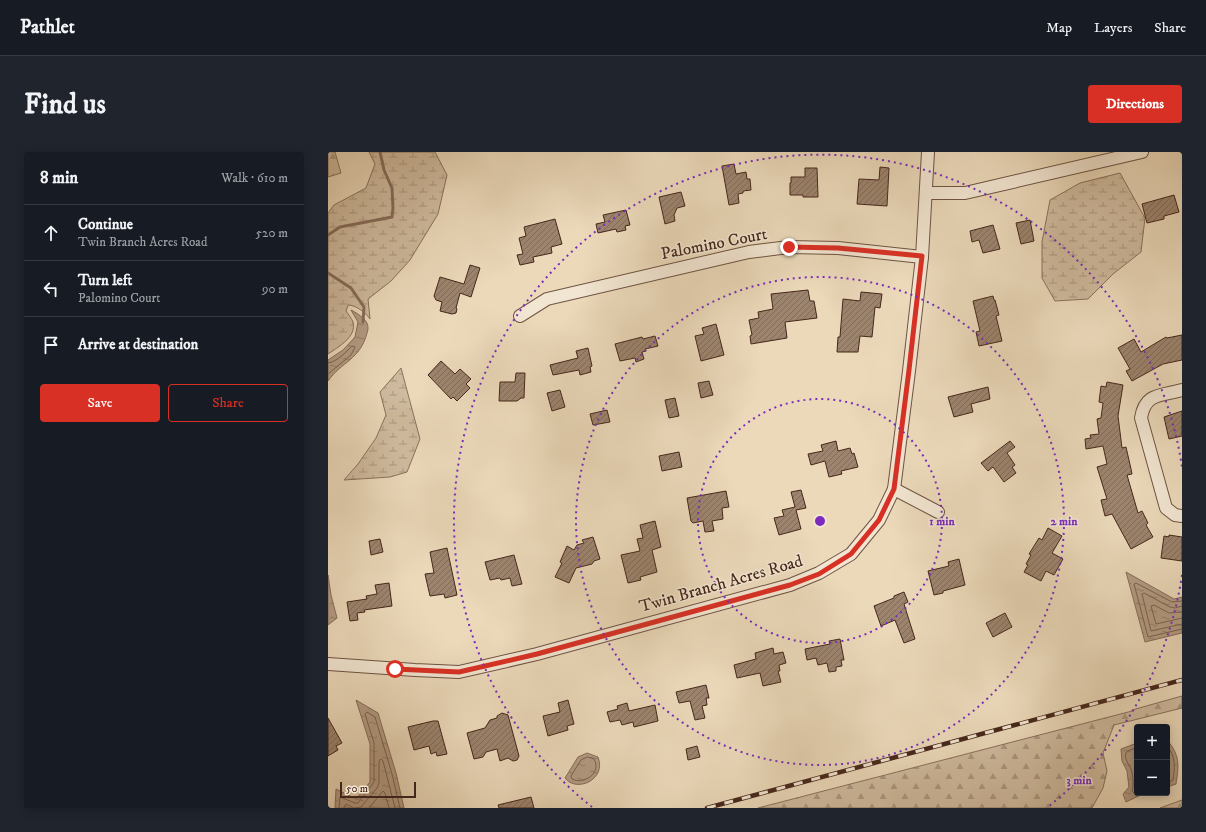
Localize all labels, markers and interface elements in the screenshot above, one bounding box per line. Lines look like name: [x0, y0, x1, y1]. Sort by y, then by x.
text: Pathlet: [20, 16, 75, 39]
text: Map: [1046, 19, 1072, 37]
text: Layers: [1094, 19, 1132, 37]
text: Share: [1154, 19, 1186, 37]
button: Directions: [1088, 85, 1182, 123]
text: Find us: [24, 87, 106, 122]
text: 8 min: [40, 167, 78, 189]
text: Walk · 610 m: [221, 170, 288, 186]
text: Continue: [78, 215, 133, 234]
icon: ahead: [40, 222, 62, 244]
street label: Palomino Court: [659, 223, 770, 265]
text: 520 m: [256, 225, 288, 241]
text: Twin Branch Acres Road: [78, 234, 207, 250]
route end: [780, 238, 798, 256]
text: Turn left: [78, 271, 132, 290]
icon: left: [40, 278, 62, 300]
text: 90 m: [262, 281, 288, 297]
text: Palomino Court: [78, 290, 160, 306]
icon: arrive: [40, 334, 62, 356]
text: Arrive at destination: [78, 335, 198, 354]
button: Save: [40, 384, 160, 422]
button: Share: [168, 384, 288, 422]
centre of rings: [813, 514, 827, 528]
text: 1 min: [929, 514, 955, 529]
text: 2 min: [1051, 514, 1078, 529]
street label: Twin Branch Acres Road: [637, 550, 806, 618]
route start: [386, 660, 404, 678]
map controls: [1134, 724, 1170, 796]
button: +: [1134, 724, 1170, 760]
button: −: [1134, 760, 1170, 796]
text: 3 min: [1066, 773, 1092, 788]
scale bar: [340, 780, 416, 799]
text: 50 m: [346, 782, 368, 796]

